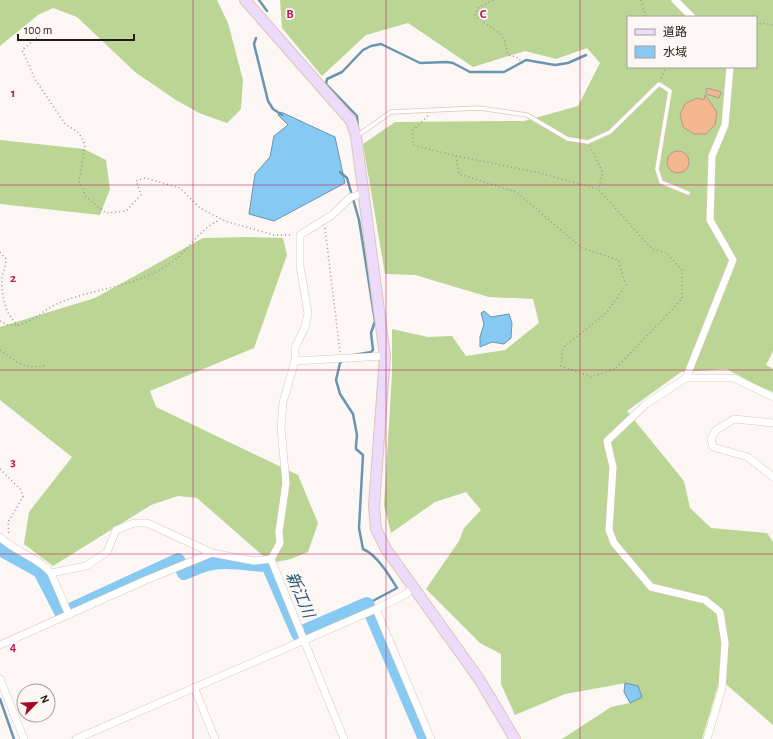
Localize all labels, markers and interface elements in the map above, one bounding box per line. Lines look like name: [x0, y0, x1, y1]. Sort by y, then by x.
text: B: [286, 8, 294, 21]
text: C: [480, 8, 487, 21]
scale bar: [18, 16, 134, 42]
legend: [627, 16, 757, 68]
text: 100 m: [24, 24, 52, 36]
text: 道路: [663, 25, 687, 38]
text: 水域: [663, 46, 687, 58]
text: 1: [11, 87, 15, 100]
text: 2: [10, 272, 16, 285]
text: 3: [10, 456, 16, 469]
water label: 新江川: [283, 569, 318, 622]
text: 4: [10, 641, 17, 654]
north arrow: [16, 683, 56, 723]
text: N: [38, 693, 51, 705]

